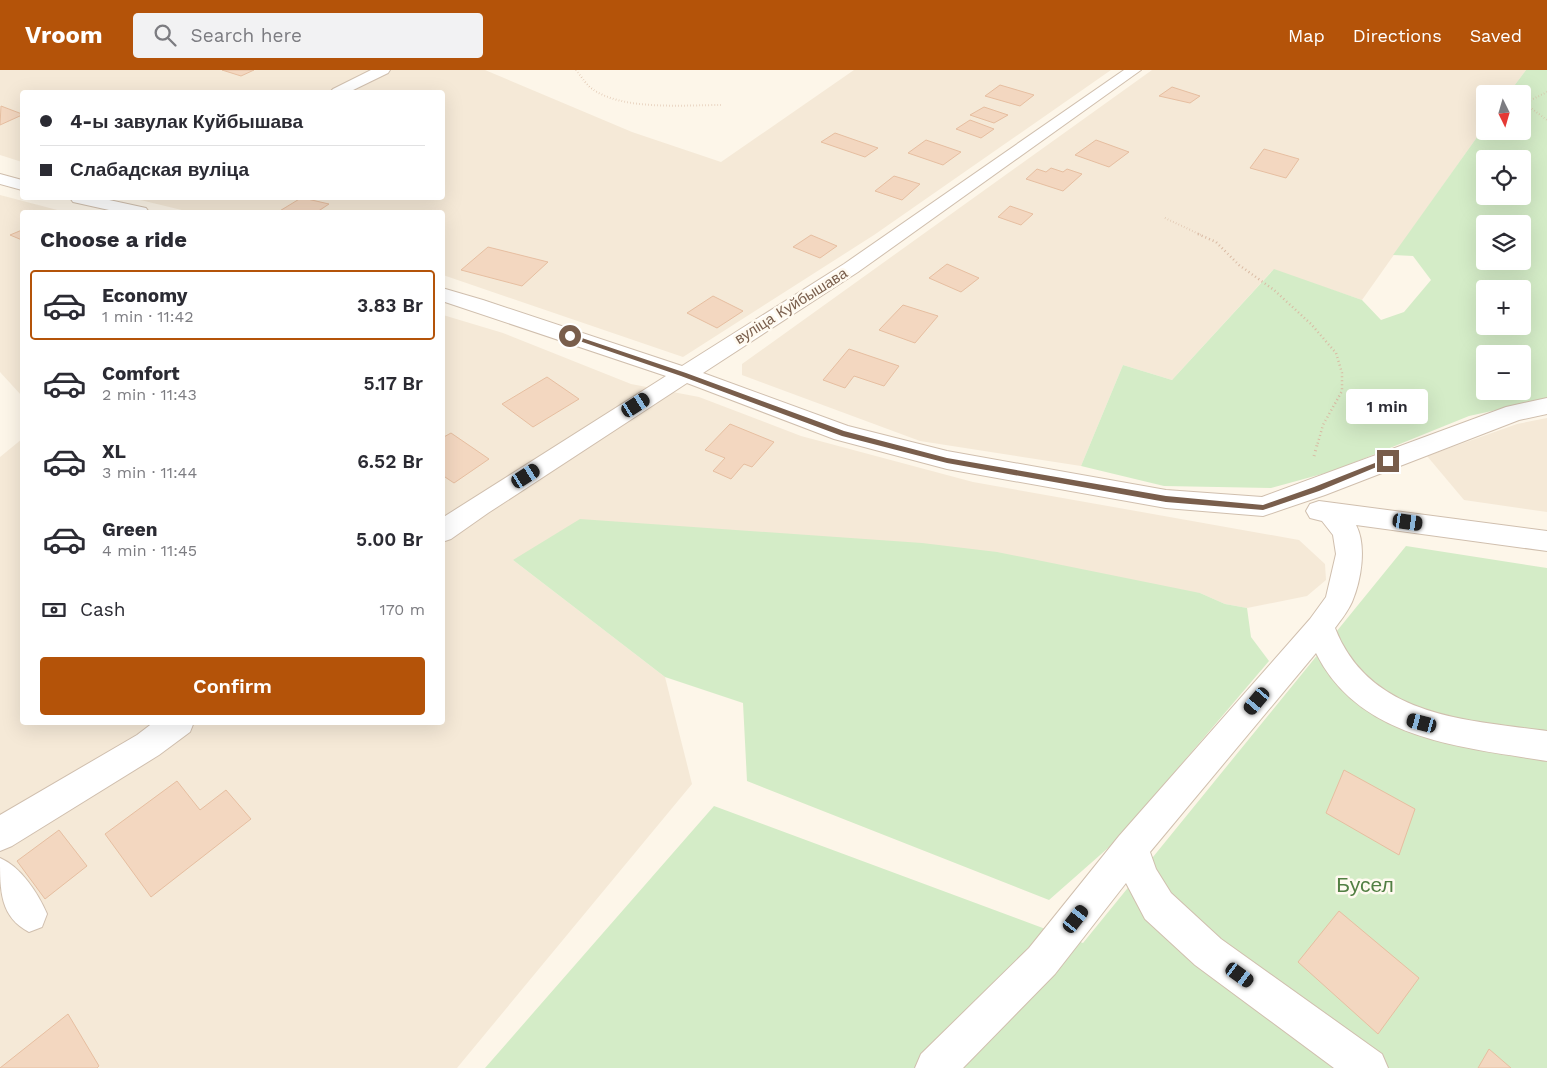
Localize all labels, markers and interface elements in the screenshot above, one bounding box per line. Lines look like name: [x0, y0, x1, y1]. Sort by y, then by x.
search box: [133, 13, 483, 58]
text: Vroom: [25, 21, 103, 49]
icon: search: [151, 21, 179, 49]
text: Search here: [191, 24, 302, 47]
text: Map: [1288, 25, 1325, 46]
text: Directions: [1353, 25, 1442, 46]
text: Saved: [1470, 25, 1522, 46]
north arrow: [1476, 85, 1531, 140]
map controls: [1476, 85, 1531, 400]
text: 4-ы завулак Куйбышава: [70, 110, 303, 133]
button: locate: [1476, 150, 1531, 205]
text: Слабадская вуліца: [70, 158, 249, 181]
button: layers: [1476, 215, 1531, 270]
text: Choose a ride: [40, 227, 187, 252]
street label: вуліца Куйбышава: [731, 264, 851, 348]
button: +: [1476, 280, 1531, 335]
icon: car: [42, 283, 87, 328]
text: Economy: [102, 284, 187, 307]
text: 3.83 Br: [357, 294, 423, 317]
text: 1 min · 11:42: [102, 307, 194, 326]
route start: [559, 325, 581, 347]
button: −: [1476, 345, 1531, 400]
icon: car: [42, 361, 87, 406]
text: Comfort: [102, 362, 180, 385]
text: 5.17 Br: [363, 372, 423, 395]
text: 2 min · 11:43: [102, 385, 197, 404]
callout: 1 min: [1347, 388, 1429, 424]
car: [619, 391, 652, 419]
text: 1 min: [1366, 397, 1408, 416]
icon: car: [42, 439, 87, 484]
text: XL: [102, 440, 126, 463]
text: 6.52 Br: [357, 450, 423, 473]
route end: [1377, 450, 1399, 472]
car: [509, 462, 542, 490]
text: 3 min · 11:44: [102, 463, 197, 482]
car: [1392, 512, 1423, 532]
icon: car: [42, 517, 87, 562]
text: Green: [102, 518, 158, 541]
text: 5.00 Br: [356, 528, 423, 551]
text: 4 min · 11:45: [102, 541, 197, 560]
icon: cash: [40, 596, 68, 624]
text: Cash: [80, 598, 126, 621]
text: 170 m: [379, 600, 425, 619]
button: Confirm: [40, 657, 425, 715]
car: [1241, 685, 1272, 717]
car: [1405, 712, 1438, 734]
park label: Бусел: [1336, 872, 1394, 897]
car: [1060, 903, 1091, 935]
car: [1223, 960, 1256, 990]

